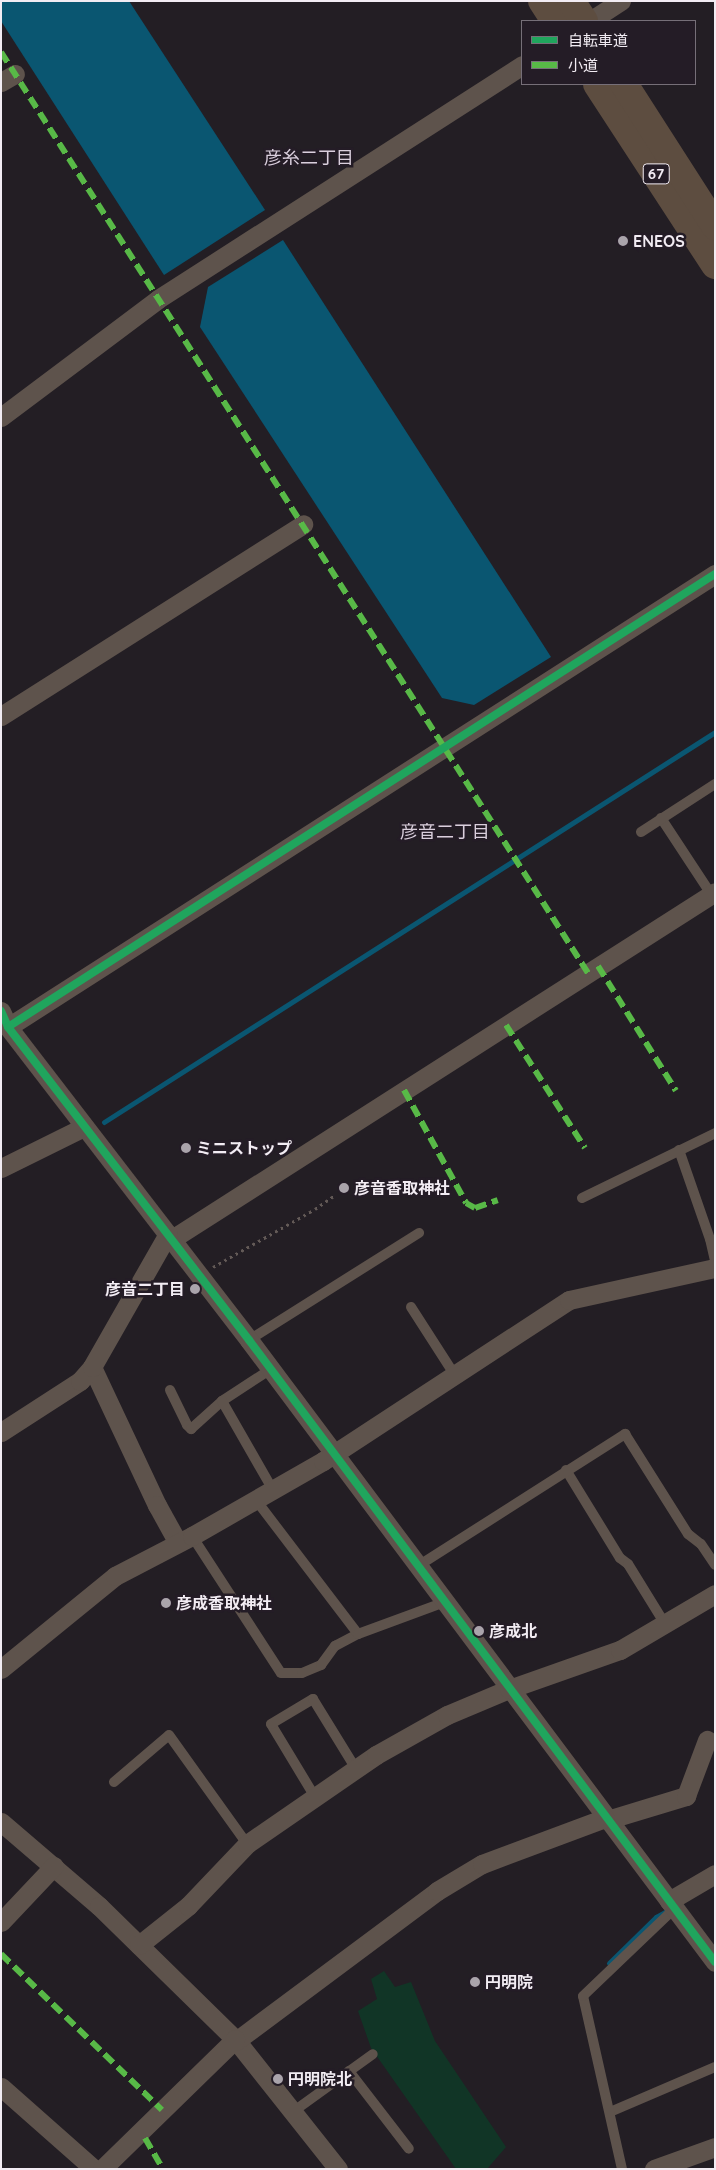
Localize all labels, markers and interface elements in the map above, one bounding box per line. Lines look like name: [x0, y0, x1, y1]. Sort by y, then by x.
legend: [521, 20, 696, 85]
text: 自転車道: [568, 31, 628, 50]
text: 小道: [568, 56, 598, 75]
district label: 彦糸二丁目: [264, 147, 354, 169]
road number: 67: [642, 162, 670, 186]
place label: ENEOS: [633, 231, 685, 251]
marker: ENEOS: [617, 235, 629, 247]
district label: 彦音二丁目: [400, 821, 490, 843]
place label: ミニストップ: [196, 1138, 292, 1158]
marker: ミニストップ: [180, 1142, 192, 1154]
place label: 彦音香取神社: [354, 1178, 450, 1198]
marker: 彦音香取神社: [338, 1182, 350, 1194]
place label: 彦音二丁目: [105, 1279, 185, 1299]
marker: 彦音二丁目: [189, 1283, 201, 1295]
place label: 彦成香取神社: [176, 1593, 272, 1613]
marker: 彦成香取神社: [160, 1597, 172, 1609]
place label: 彦成北: [489, 1621, 537, 1641]
marker: 彦成北: [473, 1625, 485, 1637]
place label: 円明院: [485, 1972, 533, 1992]
marker: 円明院: [469, 1976, 481, 1988]
place label: 円明院北: [288, 2069, 352, 2089]
marker: 円明院北: [272, 2073, 284, 2085]

